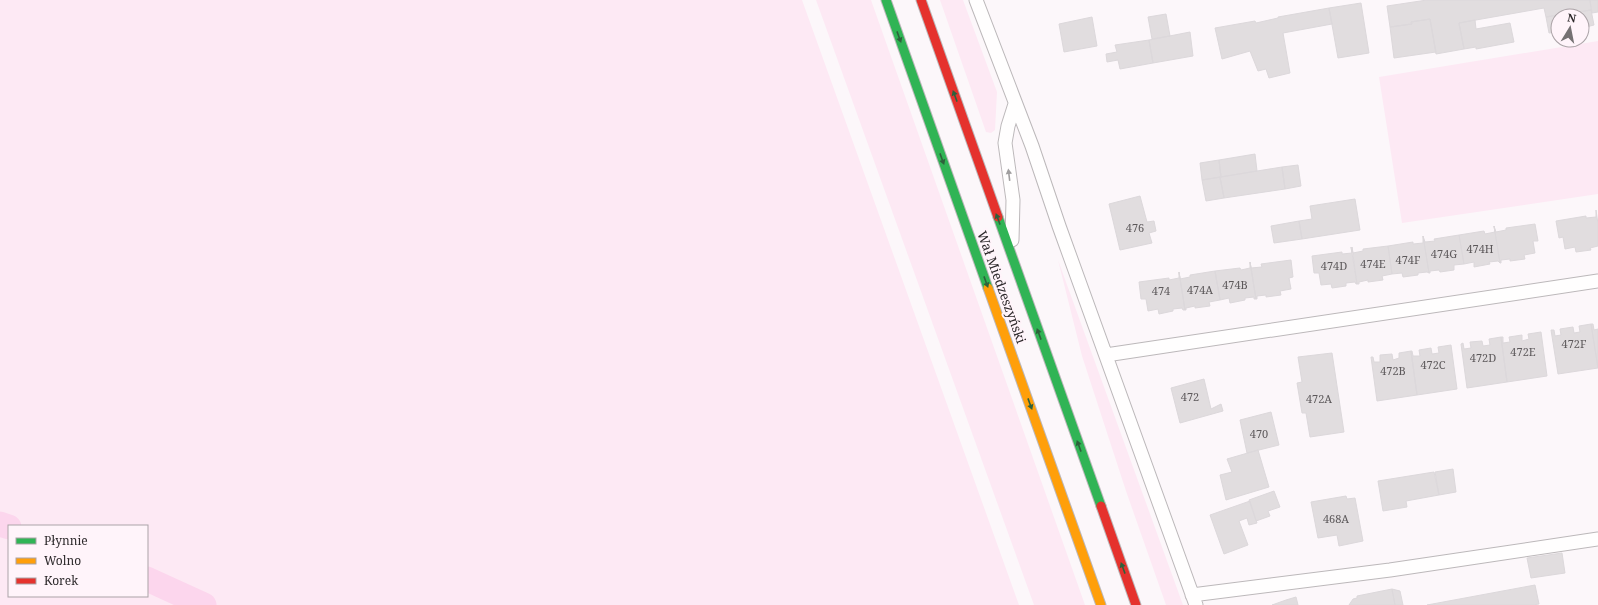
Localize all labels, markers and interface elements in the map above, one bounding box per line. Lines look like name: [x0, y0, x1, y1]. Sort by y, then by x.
north arrow: [1550, 8, 1590, 48]
text: N: [1566, 10, 1578, 26]
one-way arrow: [896, 31, 902, 43]
one-way arrow: [951, 90, 957, 102]
one-way arrow: [940, 154, 946, 166]
one-way arrow: [1006, 169, 1013, 181]
one-way arrow: [995, 212, 1001, 224]
house number: 476: [1126, 220, 1144, 235]
street label: Wał Miedzeszyński: [973, 228, 1031, 346]
house number: 474H: [1466, 241, 1494, 256]
house number: 474G: [1431, 246, 1457, 261]
house number: 474F: [1396, 252, 1421, 267]
house number: 474E: [1360, 256, 1386, 271]
house number: 474D: [1321, 258, 1347, 273]
one-way arrow: [983, 276, 989, 288]
house number: 474B: [1222, 277, 1248, 292]
house number: 474A: [1187, 282, 1213, 297]
house number: 474: [1152, 283, 1170, 298]
one-way arrow: [1036, 328, 1042, 340]
house number: 472F: [1562, 336, 1587, 351]
house number: 472E: [1510, 344, 1536, 359]
house number: 472D: [1470, 350, 1496, 365]
house number: 472C: [1420, 357, 1446, 372]
house number: 472B: [1380, 363, 1406, 378]
house number: 472: [1181, 389, 1199, 404]
house number: 472A: [1306, 391, 1332, 406]
one-way arrow: [1027, 399, 1033, 411]
house number: 470: [1250, 426, 1268, 441]
one-way arrow: [1076, 439, 1082, 451]
house number: 468A: [1323, 511, 1349, 526]
legend: [8, 525, 148, 597]
text: Płynnie: [44, 532, 88, 549]
text: Wolno: [44, 552, 81, 569]
one-way arrow: [1119, 562, 1125, 574]
text: Korek: [44, 572, 79, 589]

